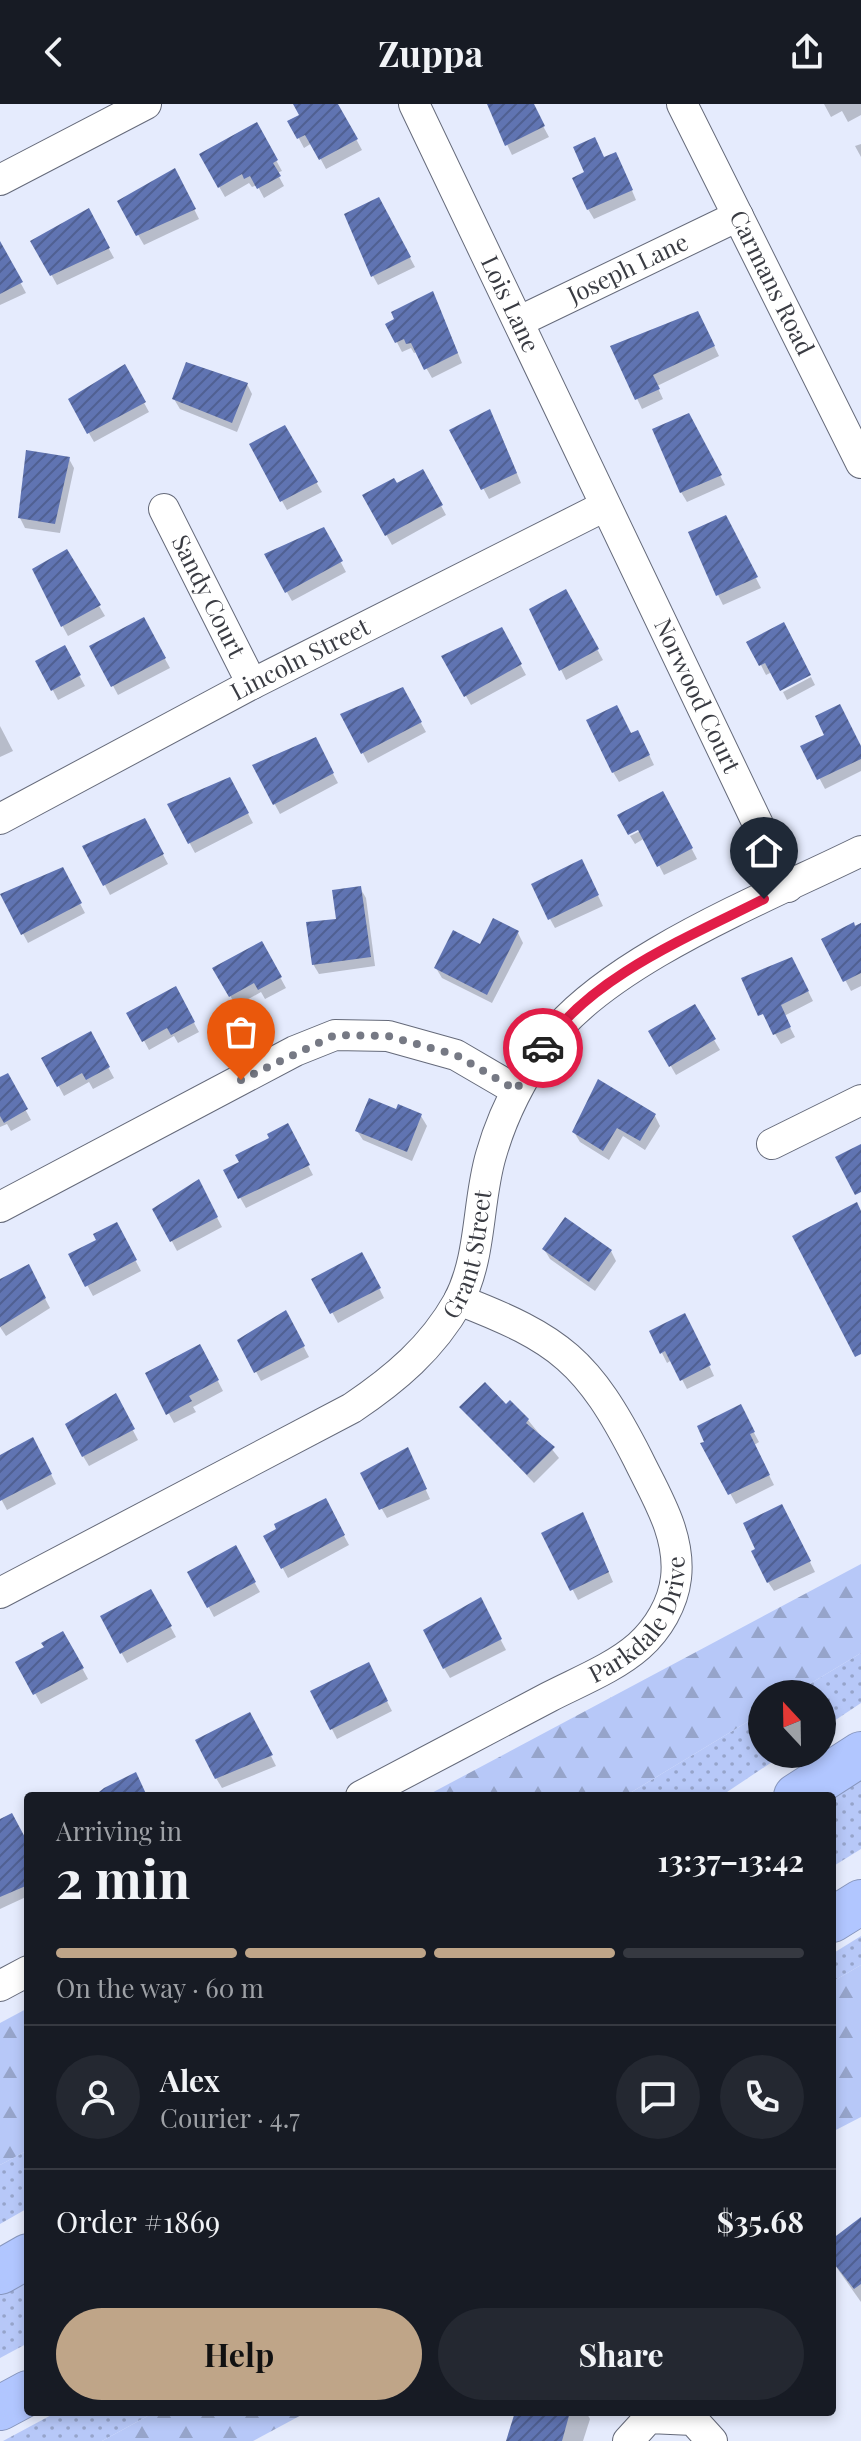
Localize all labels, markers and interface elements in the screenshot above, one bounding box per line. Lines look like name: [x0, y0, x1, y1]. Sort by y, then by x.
text: Zuppa: [378, 28, 483, 76]
icon: back: [32, 30, 76, 74]
icon: share: [785, 30, 829, 74]
street label: Carmans Road: [723, 204, 823, 360]
street label: Joseph Lane: [561, 224, 693, 310]
street label: Lois Lane: [475, 250, 548, 357]
street label: Sandy Court: [166, 529, 254, 663]
street label: Lincoln Street: [224, 609, 375, 707]
street label: Norwood Court: [648, 613, 749, 778]
pin: [730, 817, 798, 899]
icon: home: [742, 829, 786, 873]
pin: [207, 998, 275, 1080]
courier: [503, 1008, 583, 1088]
icon: bag: [219, 1010, 263, 1054]
icon: car: [521, 1026, 565, 1070]
street label: Grant Street: [434, 1187, 497, 1324]
street label: Parkdale Drive: [582, 1556, 691, 1689]
north arrow: [748, 1680, 836, 1768]
map controls: [748, 1680, 836, 1768]
text: Arriving in: [56, 1813, 182, 1848]
text: 13:37–13:42: [657, 1840, 804, 1880]
text: 2 min: [56, 1843, 190, 1912]
text: On the way · 60 m: [56, 1970, 264, 2005]
button: person: [56, 2055, 140, 2139]
button: chat: [616, 2055, 700, 2139]
button: phone: [720, 2055, 804, 2139]
text: Alex: [160, 2060, 220, 2100]
text: Courier · 4.7: [160, 2100, 300, 2135]
text: Order #1869: [56, 2201, 220, 2241]
text: $35.68: [717, 2201, 804, 2241]
button: Help: [56, 2308, 422, 2400]
button: Share: [438, 2308, 804, 2400]

